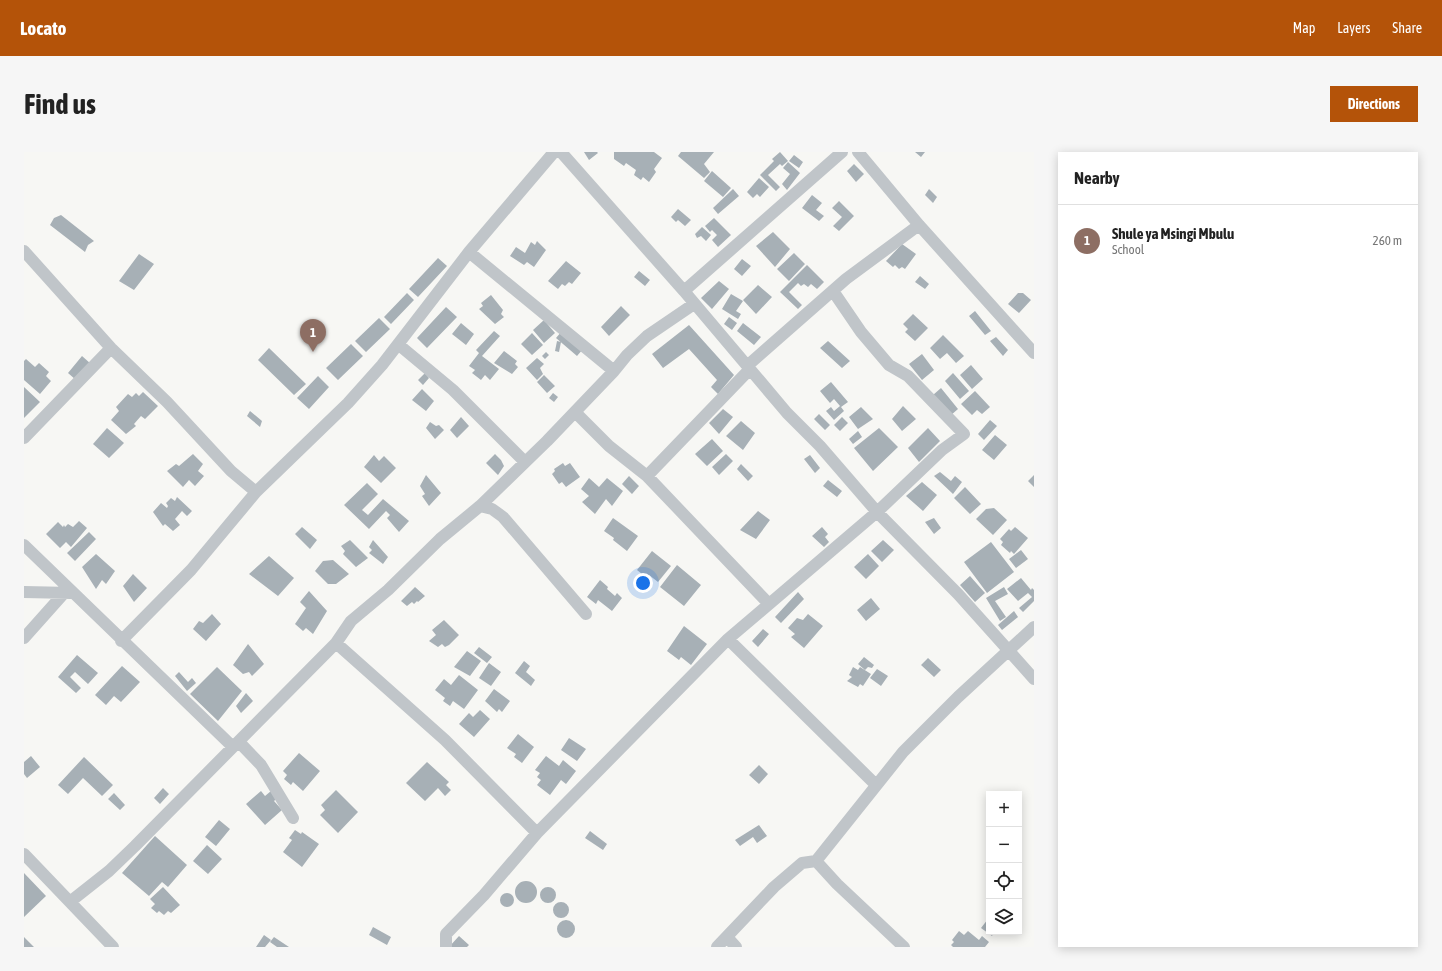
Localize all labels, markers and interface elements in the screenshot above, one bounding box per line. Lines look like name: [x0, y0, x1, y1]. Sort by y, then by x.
text: Locato: [20, 17, 66, 39]
text: Map: [1293, 20, 1315, 36]
text: Layers: [1337, 20, 1370, 36]
text: Share: [1392, 20, 1422, 36]
button: Directions: [1330, 86, 1418, 122]
text: Find us: [24, 88, 96, 120]
text: Nearby: [1074, 168, 1120, 188]
text: Shule ya Msingi Mbulu: [1112, 225, 1234, 242]
text: 1: [1084, 233, 1090, 248]
text: 260 m: [1373, 233, 1402, 248]
text: School: [1112, 242, 1144, 257]
pin: 1: [300, 319, 326, 352]
your location: [633, 573, 653, 593]
map controls: [986, 791, 1022, 935]
button: +: [986, 791, 1022, 827]
button: −: [986, 827, 1022, 863]
button: locate: [986, 863, 1022, 899]
button: layers: [986, 899, 1022, 935]

